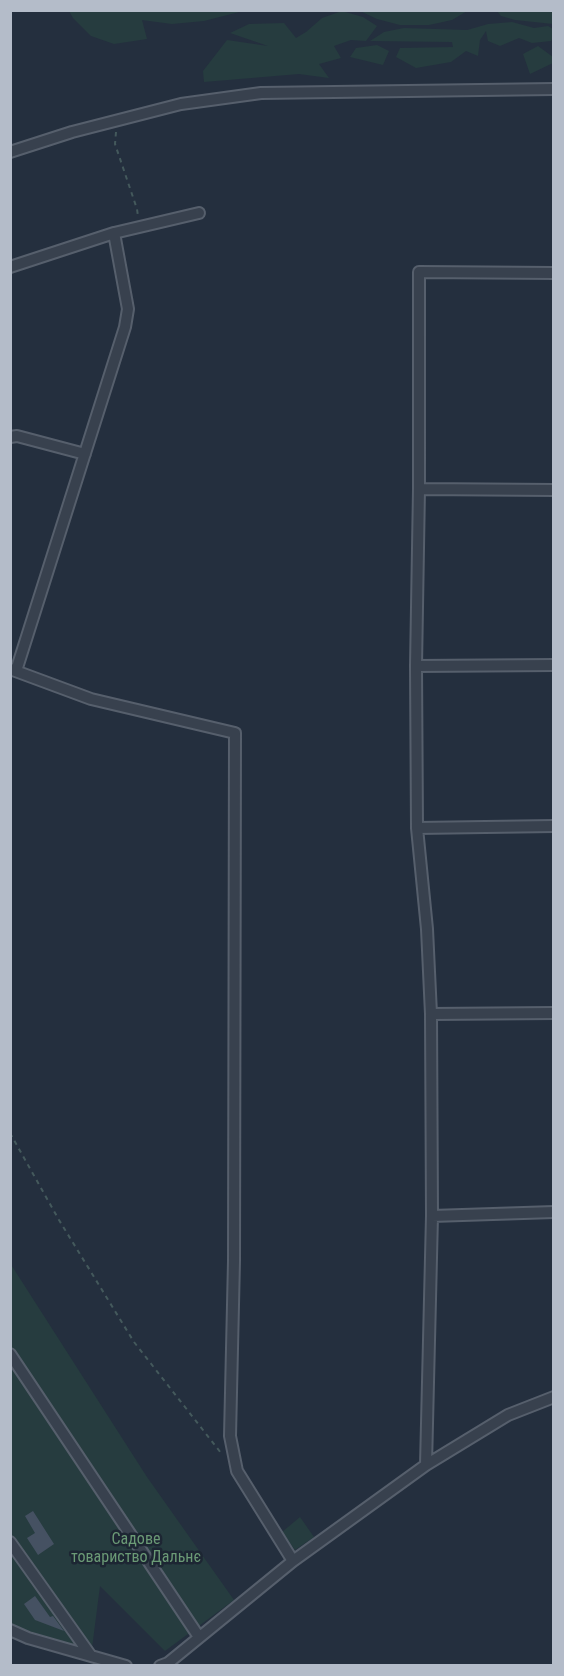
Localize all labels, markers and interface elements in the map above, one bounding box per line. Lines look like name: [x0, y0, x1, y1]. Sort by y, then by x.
park label: Садове товариство Дальнє: [71, 1530, 201, 1568]

